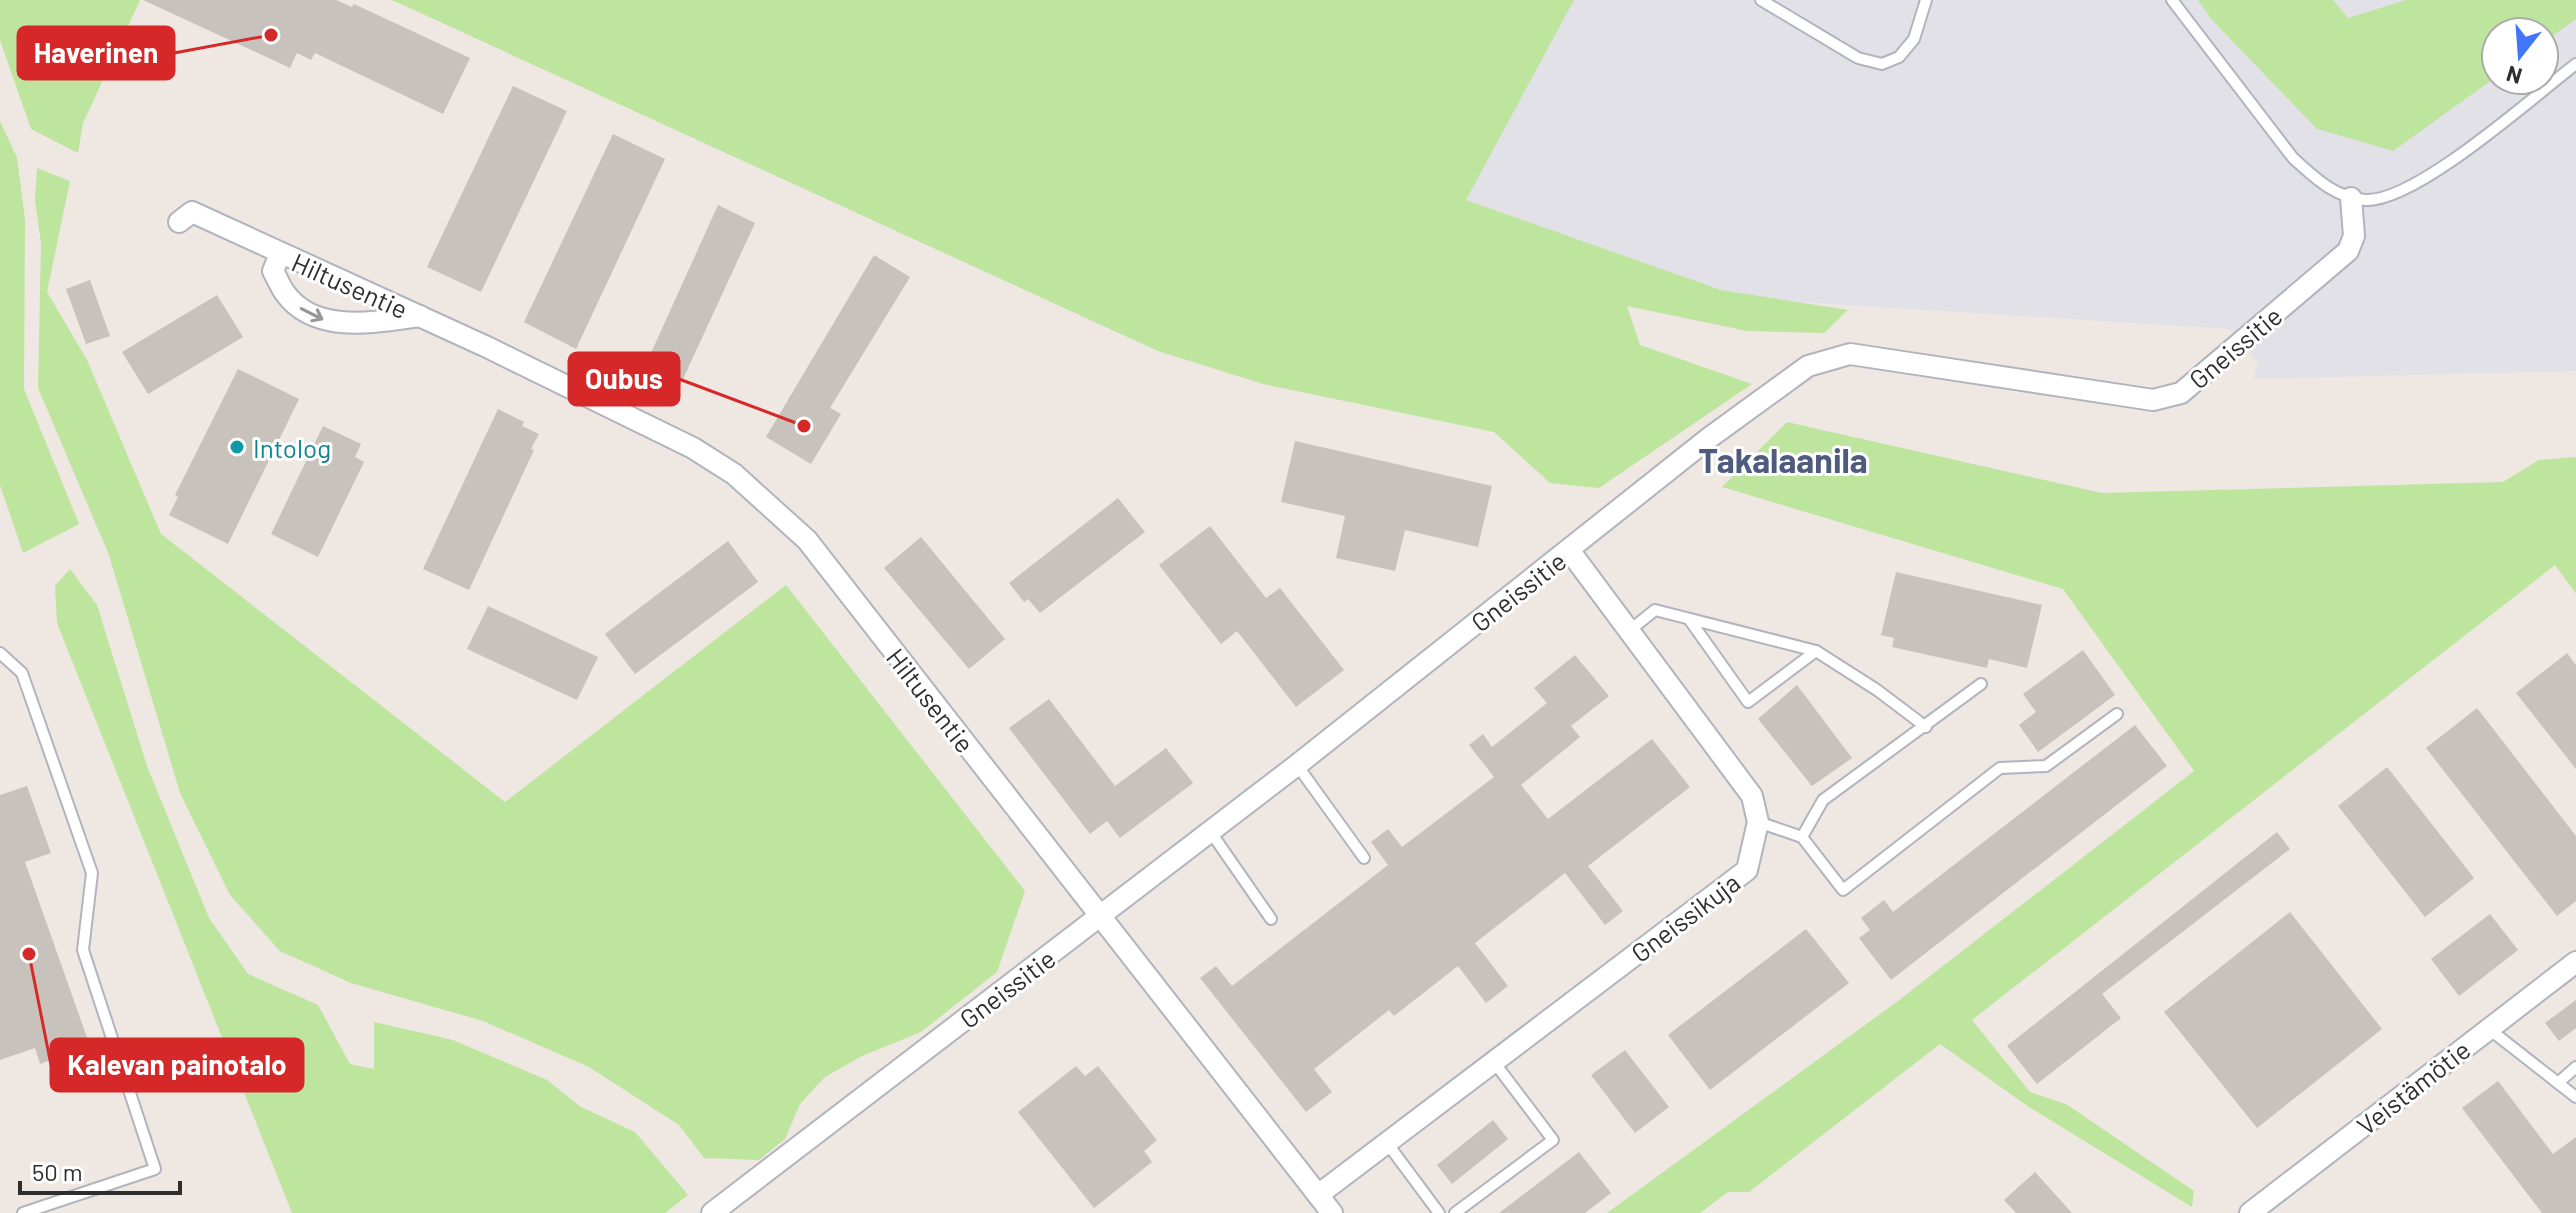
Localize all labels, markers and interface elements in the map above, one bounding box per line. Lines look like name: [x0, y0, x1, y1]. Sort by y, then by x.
north arrow: [2480, 16, 2560, 96]
callout: Haverinen: [18, 27, 174, 79]
text: Haverinen: [34, 35, 158, 69]
text: N: [2503, 62, 2525, 91]
street label: Hiltusentie: [287, 246, 413, 324]
street label: Gneissitie: [2182, 299, 2288, 395]
one-way arrow: [300, 306, 324, 322]
callout: Oubus: [569, 353, 679, 405]
text: Oubus: [585, 361, 663, 395]
place label: Intolog: [253, 432, 331, 463]
marker: Intolog: [228, 438, 246, 456]
district label: Takalaanila: [1698, 439, 1868, 480]
street label: Gneissitie: [1465, 544, 1571, 638]
street label: Hiltusentie: [881, 642, 981, 758]
street label: Gneissikuja: [1625, 866, 1745, 968]
street label: Gneissitie: [953, 942, 1061, 1034]
street label: Veistämötie: [2350, 1033, 2476, 1141]
callout: Kalevan painotalo: [51, 1039, 303, 1091]
text: Kalevan painotalo: [67, 1047, 287, 1081]
scale bar: [20, 1145, 180, 1195]
text: 50 m: [32, 1157, 83, 1186]

